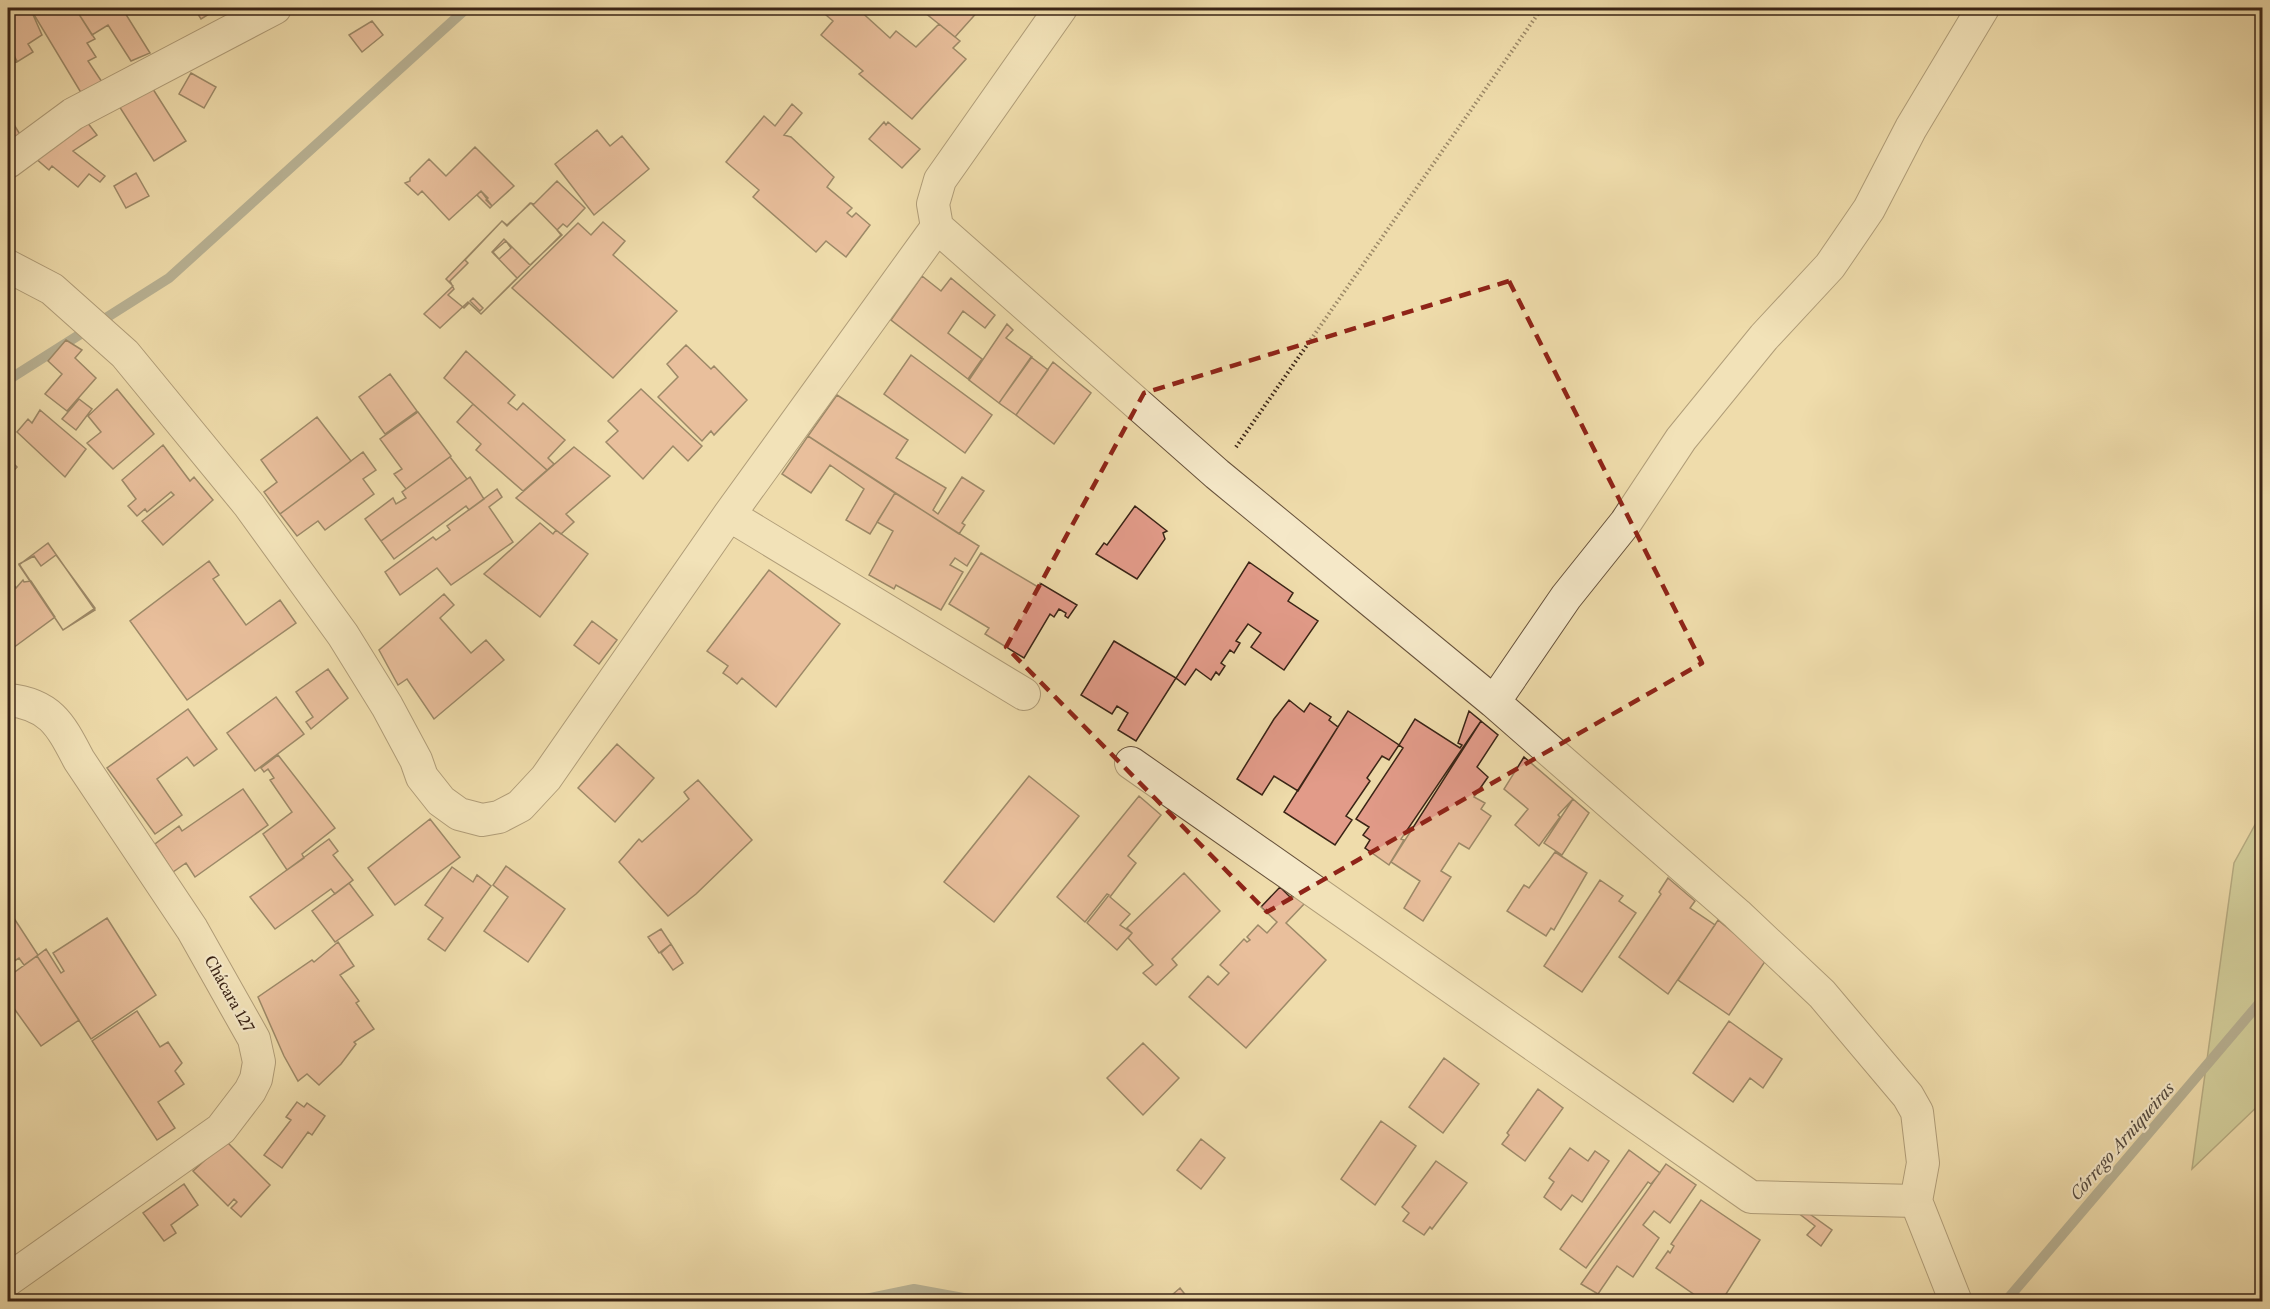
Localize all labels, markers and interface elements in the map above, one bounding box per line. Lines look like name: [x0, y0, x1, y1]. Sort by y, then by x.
street label: Chácara 127: [201, 952, 259, 1036]
water label: Córrego Arniqueiras: [2065, 1078, 2179, 1204]

